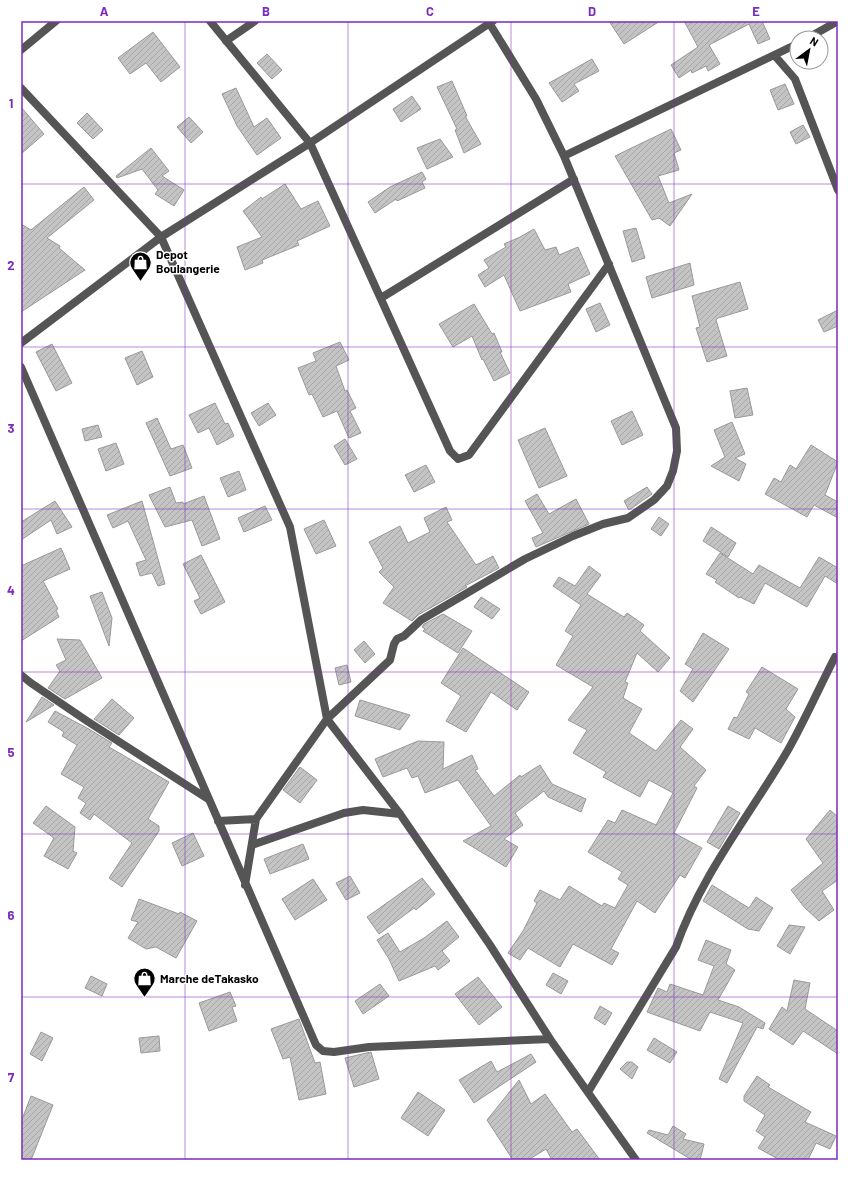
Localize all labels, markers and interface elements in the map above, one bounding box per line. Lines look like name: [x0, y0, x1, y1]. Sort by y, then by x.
text: A: [100, 3, 109, 19]
text: B: [262, 3, 270, 19]
text: C: [426, 3, 434, 19]
text: D: [588, 3, 596, 19]
text: E: [752, 3, 760, 19]
north arrow: [789, 30, 829, 70]
text: N: [808, 34, 821, 49]
text: 1: [9, 95, 13, 111]
place label: Depot Boulangerie: [156, 247, 220, 275]
shop icon: Depot Boulangerie: [128, 249, 154, 282]
text: 2: [7, 257, 15, 273]
text: 3: [7, 420, 15, 436]
text: 4: [7, 582, 15, 598]
text: 5: [7, 744, 15, 760]
text: 6: [8, 907, 15, 923]
shop icon: Marche deTakasko: [132, 966, 158, 999]
place label: Marche deTakasko: [160, 971, 259, 985]
text: 7: [8, 1069, 15, 1085]

